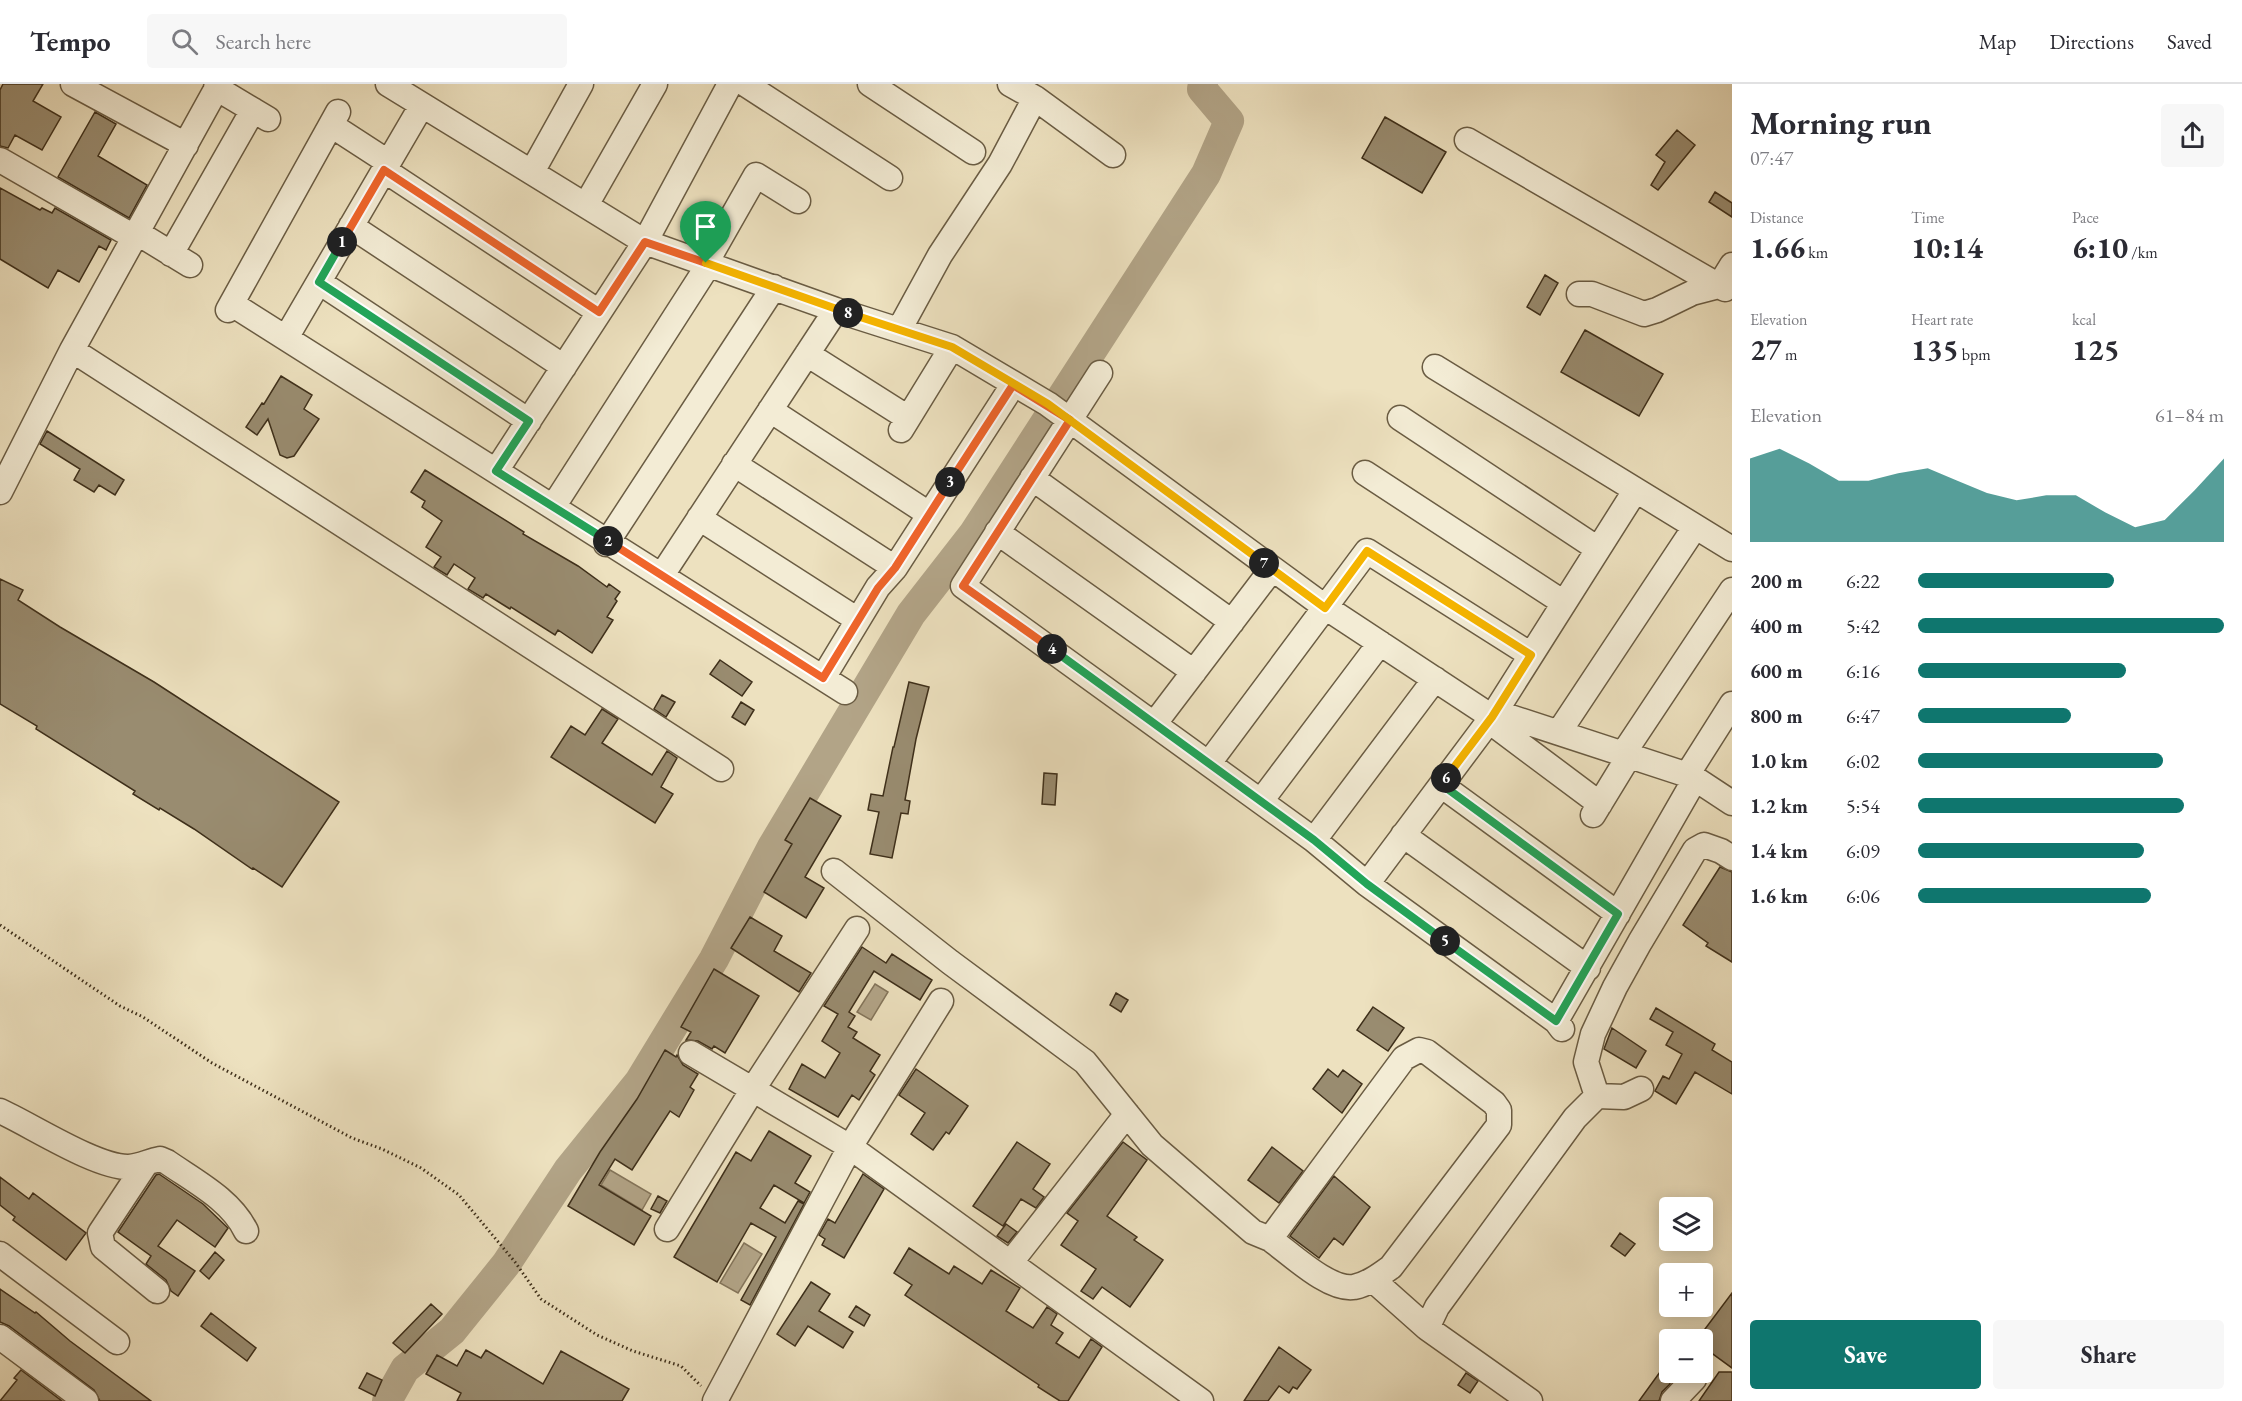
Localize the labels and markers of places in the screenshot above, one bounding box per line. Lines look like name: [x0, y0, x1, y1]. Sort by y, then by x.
pin: [680, 201, 731, 263]
pin: 1: [327, 227, 357, 257]
pin: 8: [833, 298, 863, 328]
pin: 3: [935, 467, 965, 497]
pin: 2: [593, 526, 623, 556]
pin: 7: [1249, 548, 1279, 578]
pin: 4: [1037, 634, 1067, 664]
pin: 6: [1431, 763, 1461, 793]
pin: 5: [1430, 926, 1460, 956]

